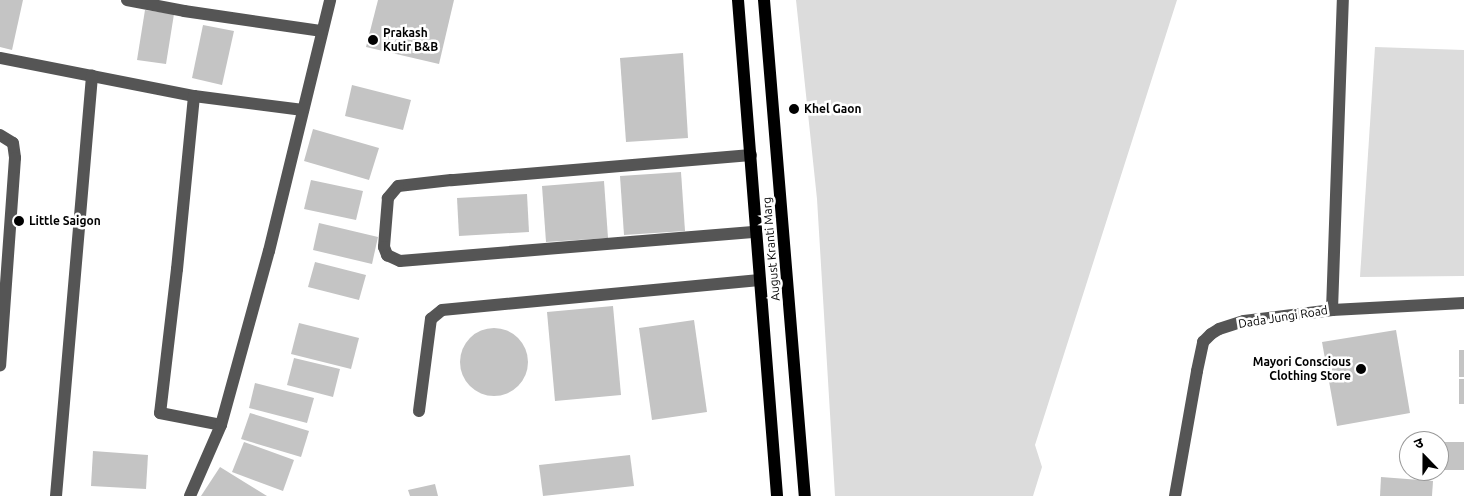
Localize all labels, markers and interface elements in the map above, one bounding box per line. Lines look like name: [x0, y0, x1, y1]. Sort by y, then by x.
place label: Prakash Kutir B&B: [383, 26, 438, 54]
marker: Prakash Kutir B&B: [367, 34, 379, 46]
place label: Khel Gaon: [804, 102, 861, 116]
marker: Khel Gaon: [788, 103, 800, 115]
street label: August Kranti Marg: [759, 196, 783, 302]
place label: Little Saigon: [29, 214, 101, 228]
marker: Little Saigon: [13, 215, 25, 227]
street label: Dada Jungi Road: [1237, 303, 1329, 331]
place label: Mayori Conscious Clothing Store: [1253, 355, 1351, 383]
marker: Mayori Conscious Clothing Store: [1355, 363, 1367, 375]
north arrow: [1399, 431, 1449, 481]
text: उ: [1412, 434, 1426, 452]

